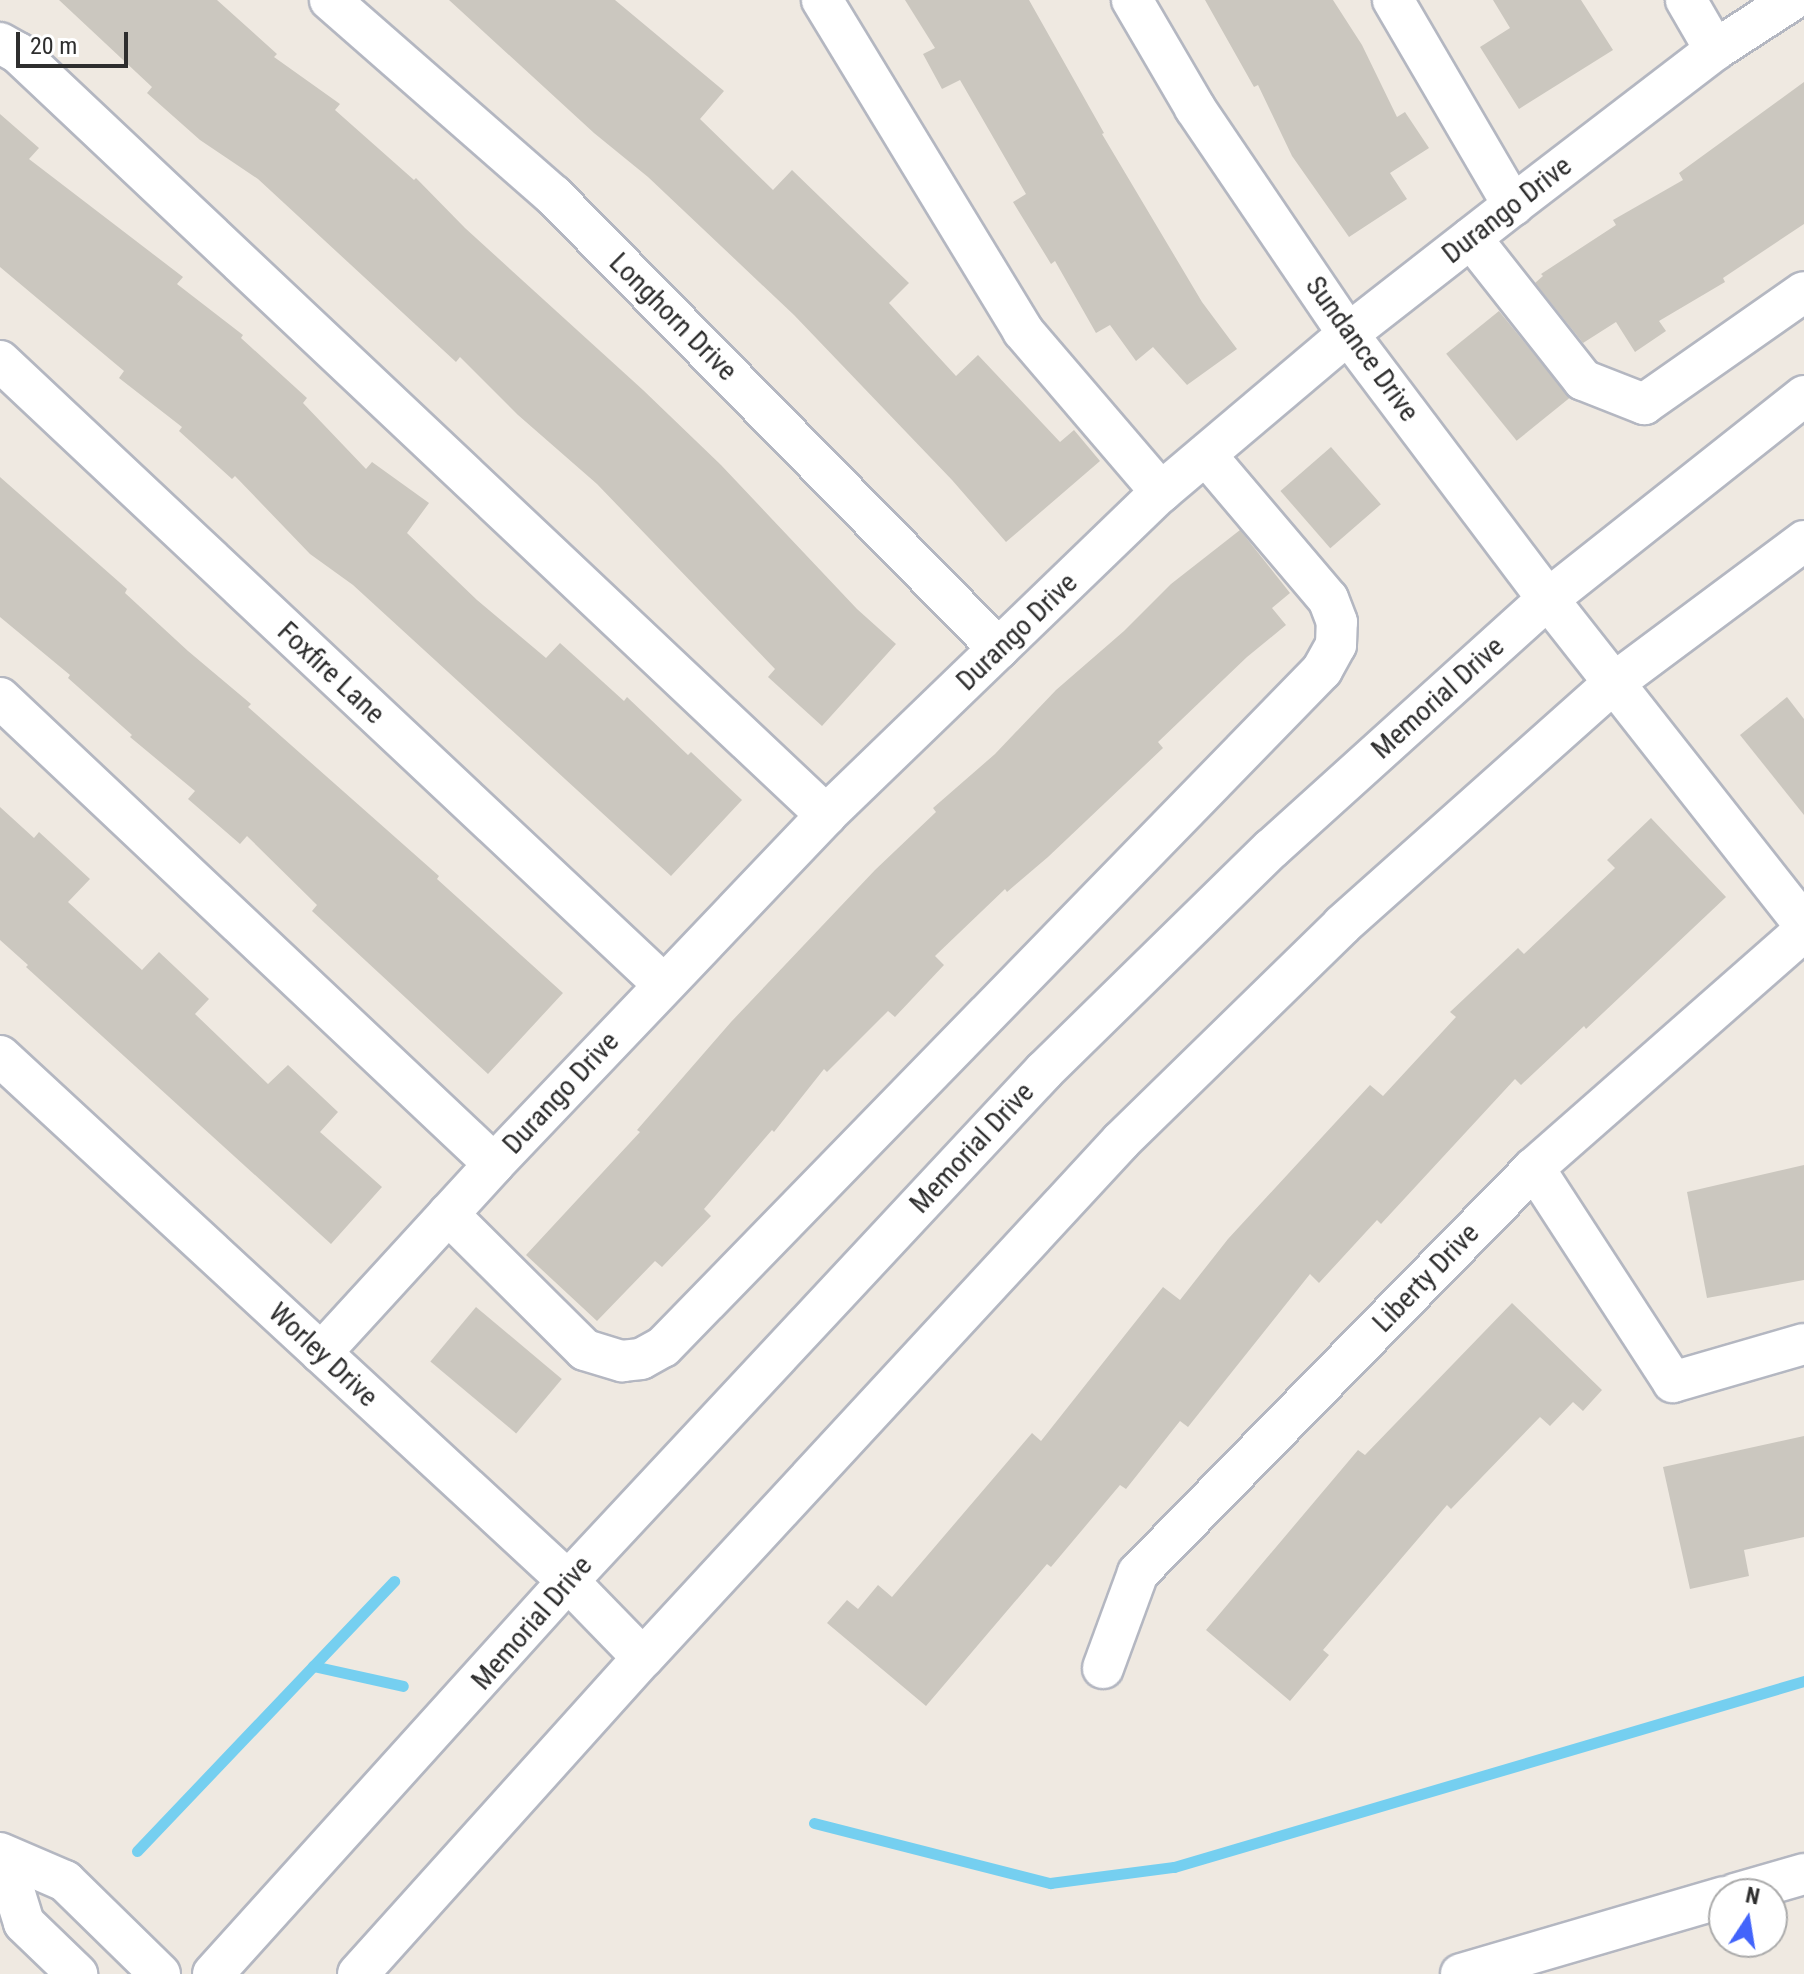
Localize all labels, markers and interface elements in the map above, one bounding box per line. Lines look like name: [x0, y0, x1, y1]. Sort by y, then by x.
scale bar: [20, 16, 132, 66]
text: 20 m: [30, 32, 77, 60]
street label: Durango Drive: [1436, 149, 1578, 271]
street label: Longhorn Drive: [602, 246, 744, 388]
street label: Sundance Drive: [1298, 270, 1426, 428]
street label: Durango Drive: [950, 566, 1084, 698]
street label: Foxfire Lane: [270, 615, 392, 731]
street label: Memorial Drive: [1365, 630, 1511, 766]
street label: Durango Drive: [496, 1025, 626, 1161]
street label: Memorial Drive: [903, 1076, 1041, 1220]
street label: Liberty Drive: [1366, 1217, 1486, 1339]
street label: Worley Drive: [262, 1296, 384, 1414]
street label: Memorial Drive: [465, 1549, 599, 1697]
north arrow: [1708, 1878, 1788, 1958]
text: N: [1743, 1882, 1762, 1910]

